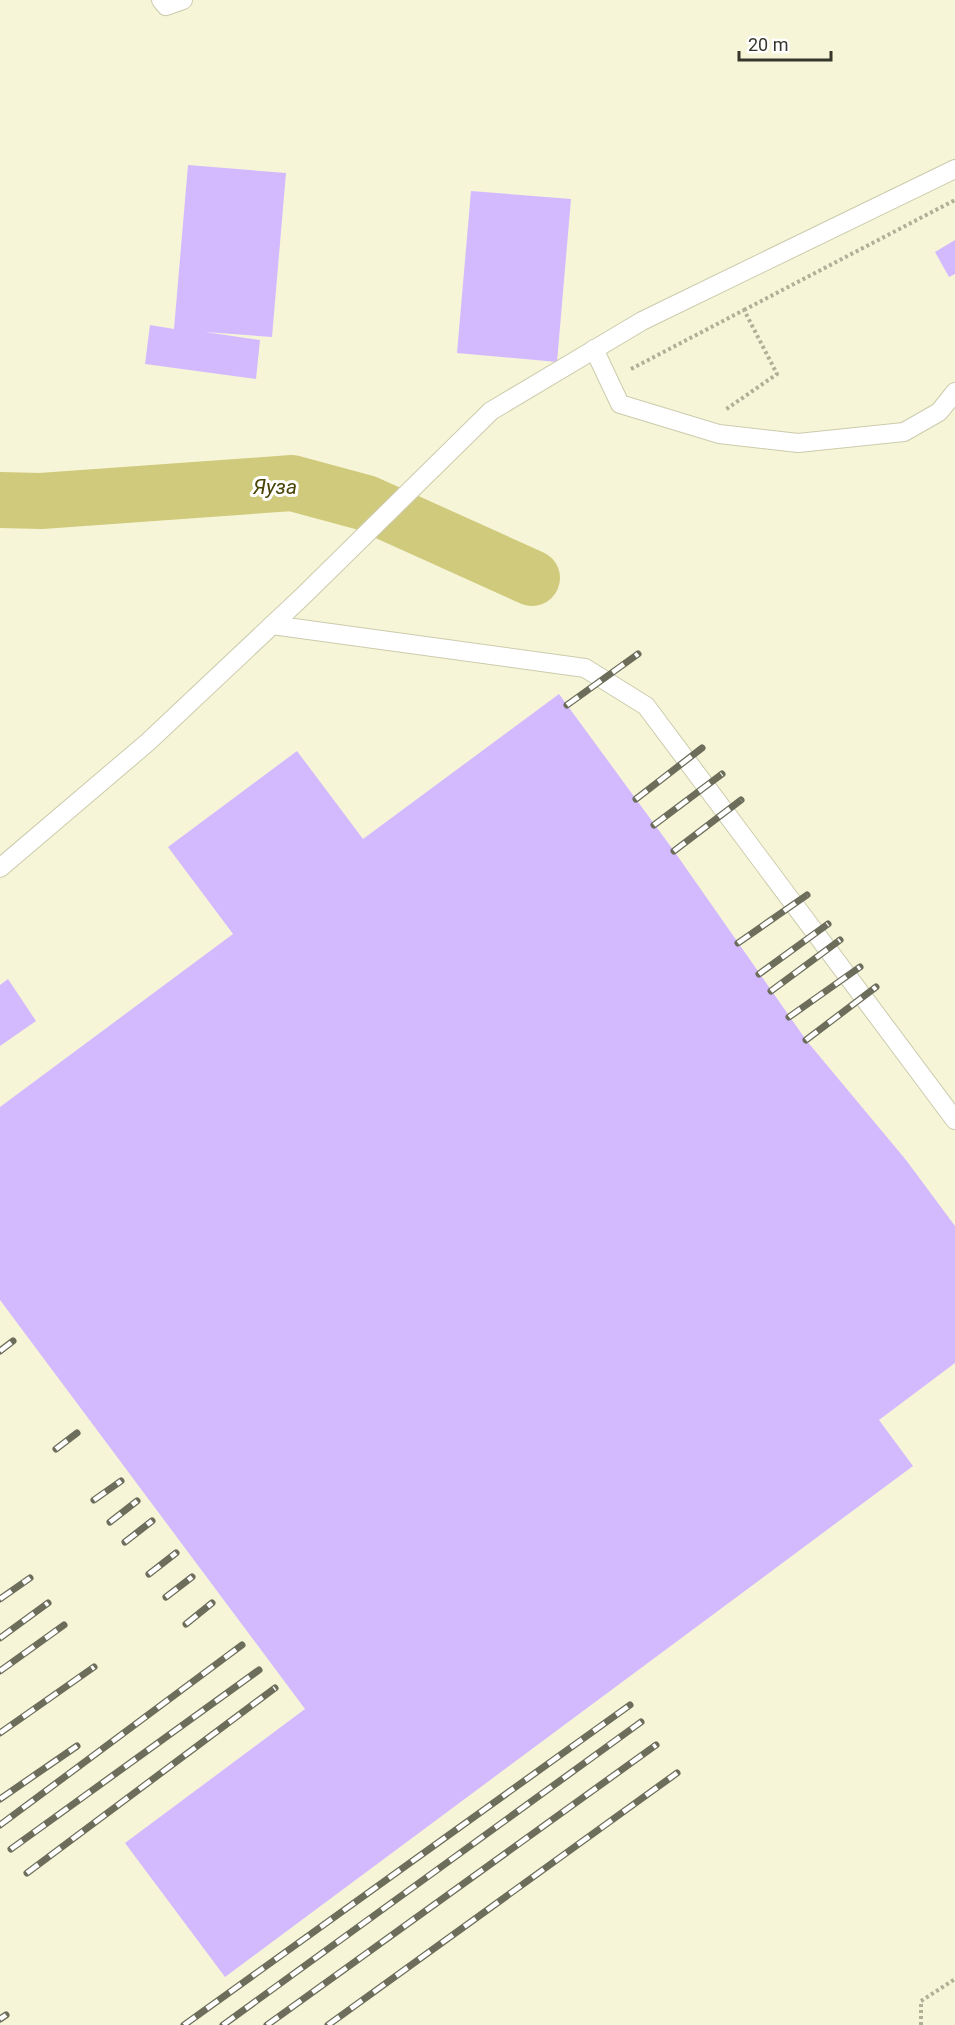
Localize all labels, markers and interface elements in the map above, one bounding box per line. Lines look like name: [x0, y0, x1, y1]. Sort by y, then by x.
scale bar: [739, 24, 830, 62]
text: 20 m: [748, 34, 788, 55]
water label: Яуза: [252, 475, 297, 499]

